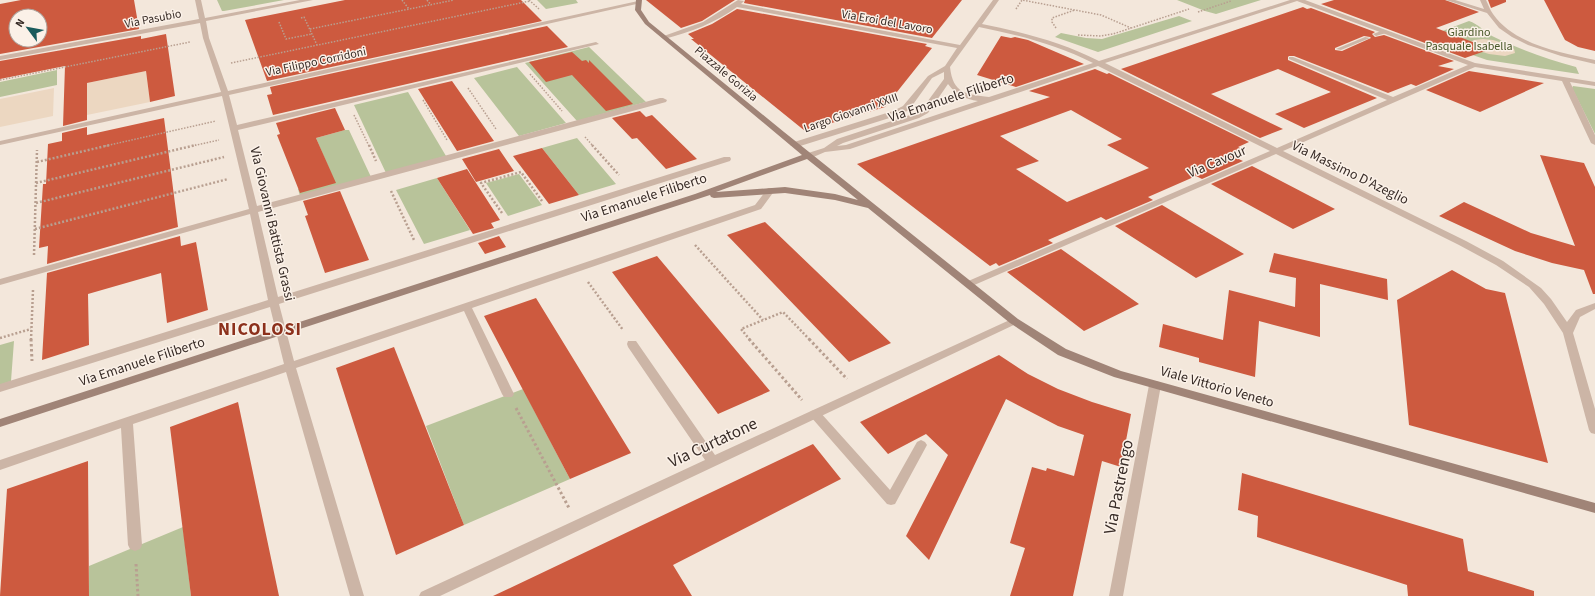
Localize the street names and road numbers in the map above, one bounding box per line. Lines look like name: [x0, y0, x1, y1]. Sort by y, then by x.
street label: Via Pasubio: [123, 5, 183, 33]
street label: Via Eroi del Lavoro: [840, 6, 934, 38]
street label: Piazzale Gorizia: [691, 42, 761, 106]
street label: Via Filippo Corridoni: [264, 43, 368, 81]
street label: Via Emanuele Filiberto: [886, 68, 1016, 128]
street label: Largo Giovanni XXIII: [801, 89, 901, 137]
street label: Via Massimo D'Azeglio: [1288, 136, 1412, 210]
street label: Via Cavour: [1185, 141, 1250, 183]
street label: Via Giovanni Battista Grassi: [244, 145, 300, 303]
street label: Via Emanuele Filiberto: [579, 168, 709, 228]
street label: Via Emanuele Filiberto: [77, 332, 207, 392]
street label: Viale Vittorio Veneto: [1158, 361, 1276, 413]
street label: Via Curtatone: [665, 412, 761, 474]
street label: Via Pastrengo: [1098, 438, 1140, 536]

